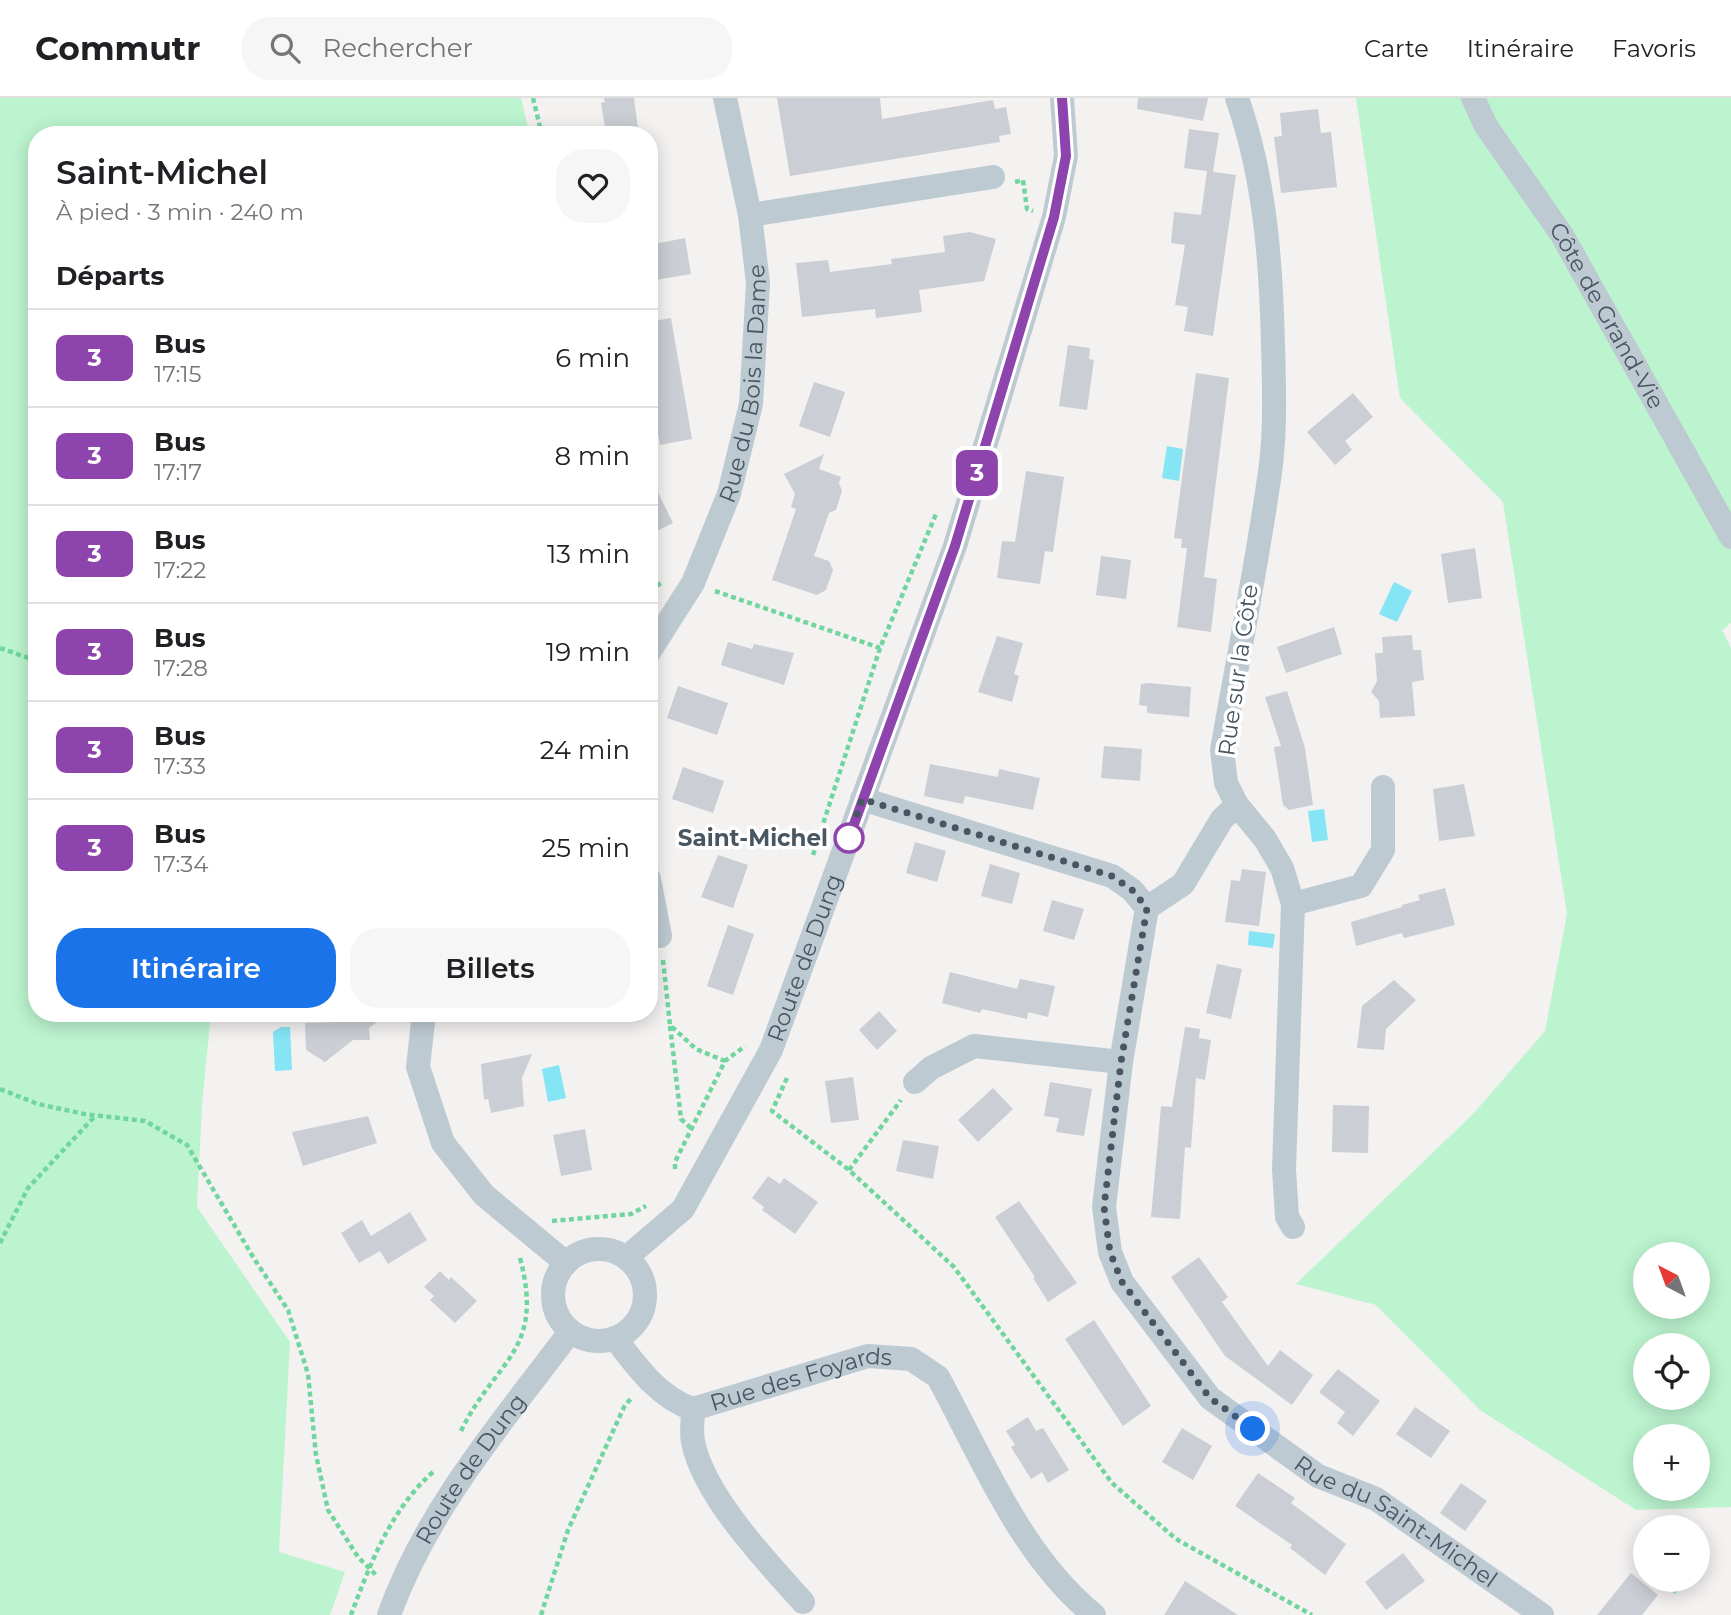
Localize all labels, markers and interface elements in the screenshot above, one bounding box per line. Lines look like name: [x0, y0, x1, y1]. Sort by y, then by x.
search box: [242, 17, 732, 80]
text: Commutr: [35, 28, 200, 68]
icon: search: [266, 29, 304, 67]
text: Rechercher: [322, 32, 473, 64]
text: Carte: [1364, 34, 1429, 63]
text: Itinéraire: [1467, 34, 1574, 63]
text: Favoris: [1612, 34, 1696, 63]
button: heart: [556, 149, 630, 223]
text: Saint-Michel: [56, 152, 268, 192]
text: À pied · 3 min · 240 m: [56, 198, 304, 226]
street label: Côte de Grand-Vie: [1543, 217, 1670, 414]
text: Départs: [56, 260, 164, 292]
street label: Rue du Bois la Dame: [713, 263, 772, 507]
text: Bus: [154, 328, 206, 360]
text: 6 min: [555, 342, 630, 374]
text: 3: [87, 343, 102, 372]
text: 17:15: [154, 360, 202, 388]
text: Bus: [154, 426, 206, 458]
text: 8 min: [554, 440, 630, 472]
text: 3: [87, 441, 102, 470]
line badge: 3: [954, 450, 1000, 496]
text: 17:17: [154, 458, 202, 486]
text: 3: [970, 458, 984, 487]
text: Bus: [154, 524, 206, 556]
text: 13 min: [547, 538, 630, 570]
text: 3: [87, 539, 102, 568]
text: 17:22: [154, 556, 206, 584]
street label: Rue sur la Côte: [1212, 583, 1264, 757]
text: Bus: [154, 622, 206, 654]
text: 19 min: [546, 636, 630, 668]
text: 3: [87, 637, 102, 666]
text: 17:28: [154, 654, 208, 682]
text: Bus: [154, 720, 206, 752]
text: 24 min: [540, 734, 630, 766]
text: 3: [87, 735, 102, 764]
text: 17:33: [154, 752, 206, 780]
text: Bus: [154, 818, 206, 850]
marker: Saint-Michel: [834, 823, 864, 853]
place label: Saint-Michel: [678, 824, 828, 852]
text: 25 min: [542, 832, 630, 864]
text: 3: [87, 833, 102, 862]
text: 17:34: [154, 850, 208, 878]
street label: Route de Dung: [761, 870, 848, 1046]
button: Itinéraire: [56, 928, 336, 1008]
button: Billets: [350, 928, 630, 1008]
north arrow: [1633, 1242, 1710, 1320]
map controls: [1633, 1242, 1710, 1592]
button: locate: [1633, 1333, 1710, 1410]
street label: Rue des Foyards: [707, 1342, 893, 1417]
street label: Route de Dung: [409, 1388, 532, 1549]
your location: [1235, 1411, 1270, 1446]
button: +: [1633, 1424, 1710, 1501]
street label: Rue du Saint-Michel: [1289, 1450, 1503, 1593]
button: −: [1633, 1515, 1710, 1592]

